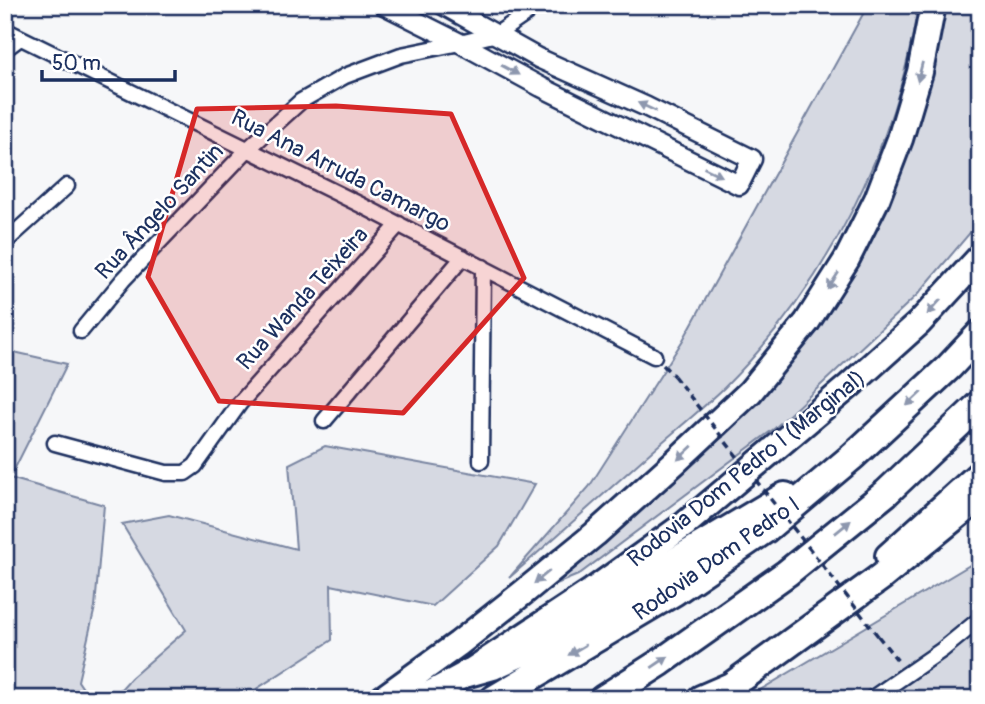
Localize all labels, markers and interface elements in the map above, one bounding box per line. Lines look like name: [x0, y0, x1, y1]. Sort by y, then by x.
scale bar: [42, 38, 175, 82]
text: 50 m: [52, 50, 101, 77]
one-way arrow: [914, 61, 925, 83]
one-way arrow: [500, 64, 520, 76]
one-way arrow: [637, 101, 657, 113]
street label: Rua Ana Arruda Camargo: [226, 103, 455, 238]
street label: Rua Ângelo Santin: [89, 137, 230, 285]
one-way arrow: [704, 165, 724, 177]
street label: Rua Wanda Teixeira: [230, 221, 374, 376]
one-way arrow: [826, 272, 839, 291]
one-way arrow: [926, 298, 942, 315]
street label: Rodovia Dom Pedro I (Marginal): [622, 364, 870, 572]
one-way arrow: [906, 391, 923, 407]
one-way arrow: [677, 445, 694, 461]
street label: Rodovia Dom Pedro I: [627, 490, 805, 626]
one-way arrow: [834, 520, 852, 535]
one-way arrow: [534, 569, 551, 584]
one-way arrow: [567, 643, 587, 655]
one-way arrow: [651, 655, 669, 669]

